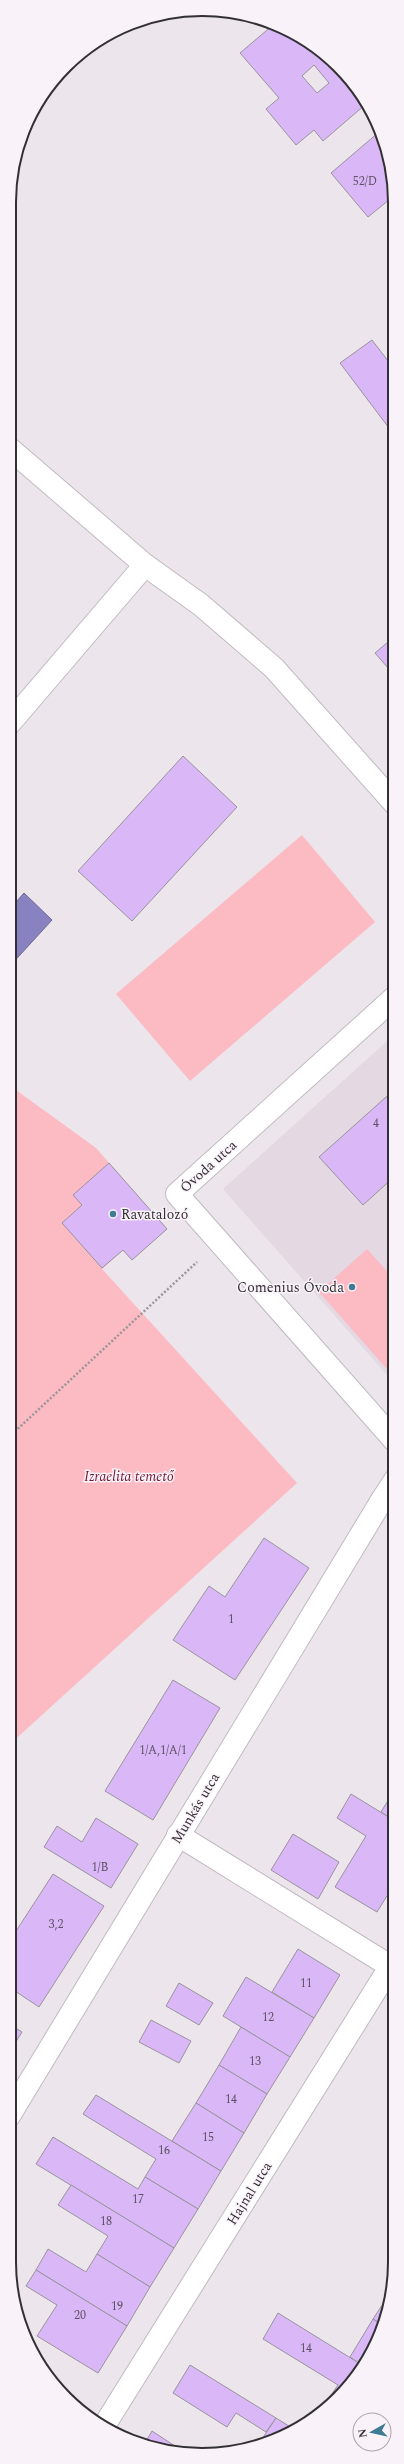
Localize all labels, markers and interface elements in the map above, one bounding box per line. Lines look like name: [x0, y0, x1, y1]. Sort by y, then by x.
house number: 52/D: [353, 172, 377, 191]
house number: 4: [373, 1114, 379, 1133]
street label: Óvoda utca: [175, 1135, 242, 1198]
place label: Ravatalozó: [121, 1204, 188, 1225]
marker: Ravatalozó: [108, 1209, 118, 1219]
place label: Comenius Óvoda: [237, 1277, 344, 1298]
marker: Comenius Óvoda: [347, 1282, 357, 1292]
park label: Izraelita temető: [84, 1466, 175, 1487]
house number: 1: [228, 1610, 234, 1629]
house number: 1/A,1/A/1: [139, 1741, 187, 1760]
street label: Munkás utca: [166, 1769, 225, 1848]
house number: 1/B: [92, 1858, 109, 1877]
house number: 3,2: [48, 1915, 64, 1934]
house number: 11: [300, 1974, 312, 1993]
house number: 12: [262, 2008, 274, 2027]
house number: 13: [249, 2052, 261, 2071]
house number: 14: [225, 2090, 237, 2109]
house number: 15: [202, 2128, 214, 2147]
house number: 16: [158, 2141, 170, 2160]
street label: Hajnal utca: [222, 2157, 277, 2229]
house number: 17: [132, 2190, 144, 2209]
house number: 18: [100, 2212, 112, 2231]
house number: 19: [111, 2297, 123, 2316]
house number: 20: [74, 2306, 86, 2325]
house number: 14: [300, 2339, 312, 2358]
north arrow: [352, 2412, 392, 2452]
text: N: [354, 2428, 372, 2439]

